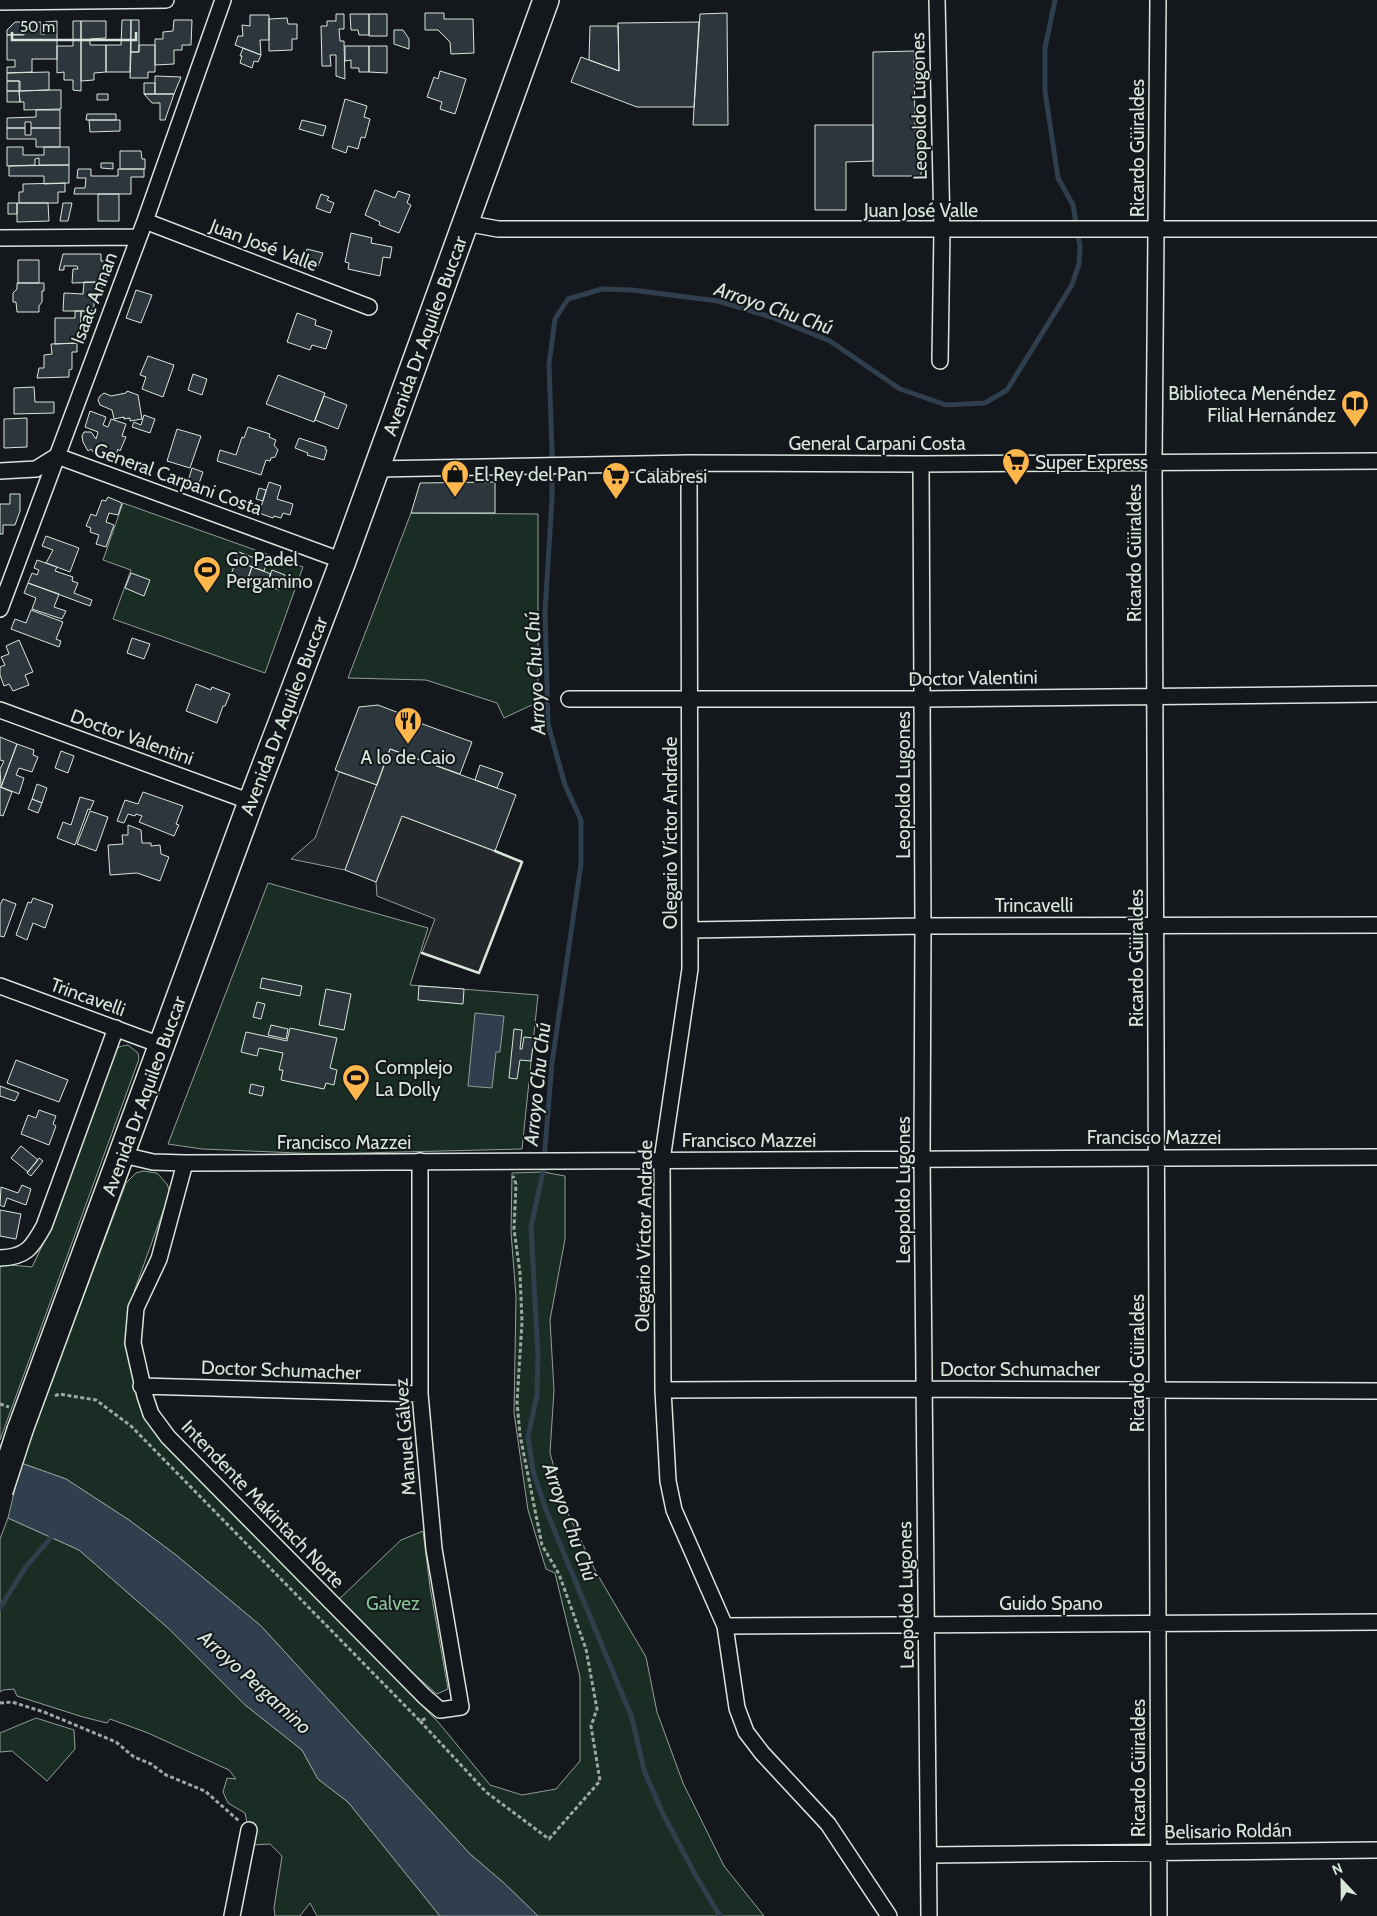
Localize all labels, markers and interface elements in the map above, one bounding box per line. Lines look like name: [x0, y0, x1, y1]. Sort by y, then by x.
scale bar: [12, 10, 136, 42]
text: 50 m: [20, 18, 55, 36]
street label: Leopoldo Lugones: [906, 32, 932, 180]
street label: Ricardo Güiraldes: [1126, 79, 1149, 217]
street label: Juan José Valle: [863, 199, 978, 222]
street label: Juan José Valle: [206, 213, 322, 276]
street label: Avenida Dr Aquileo Buccar: [378, 233, 472, 439]
street label: Isaac Annan: [66, 249, 122, 347]
water label: Arroyo Chu Chú: [711, 276, 836, 340]
place label: Biblioteca Menéndez Filial Hernández: [1168, 382, 1336, 427]
library icon: Biblioteca Menéndez Filial Hernández: [1340, 389, 1370, 428]
street label: General Carpani Costa: [788, 432, 966, 455]
street label: General Carpani Costa: [91, 438, 265, 520]
supermarket icon: Super Express: [1001, 447, 1031, 486]
place label: Super Express: [1035, 451, 1148, 474]
shop icon: El Rey del Pan: [440, 459, 470, 498]
supermarket icon: Calabresi: [601, 461, 631, 500]
place label: El Rey del Pan: [474, 463, 587, 486]
place label: Calabresi: [635, 465, 707, 488]
street label: Ricardo Güiraldes: [1123, 484, 1146, 622]
place label: Go Padel Pergamino: [226, 548, 313, 593]
sports icon: Go Padel Pergamino: [192, 555, 222, 594]
water label: Arroyo Chu Chú: [520, 611, 550, 736]
street label: Avenida Dr Aquileo Buccar: [235, 613, 333, 819]
street label: Doctor Valentini: [908, 665, 1038, 691]
street label: Doctor Valentini: [67, 704, 197, 770]
restaurant icon: A lo de Caio: [393, 706, 423, 745]
street label: Leopoldo Lugones: [892, 711, 915, 859]
street label: Olegario Víctor Andrade: [659, 737, 682, 929]
place label: A lo de Caio: [361, 746, 455, 769]
street label: Ricardo Güiraldes: [1125, 889, 1148, 1027]
street label: Trincavelli: [995, 894, 1073, 917]
street label: Trincavelli: [47, 973, 129, 1021]
street label: Avenida Dr Aquileo Buccar: [97, 993, 191, 1199]
water label: Arroyo Chu Chú: [518, 1021, 555, 1148]
place label: Complejo La Dolly: [375, 1056, 453, 1101]
sports icon: Complejo La Dolly: [341, 1063, 371, 1102]
street label: Leopoldo Lugones: [892, 1116, 915, 1264]
street label: Francisco Mazzei: [1087, 1126, 1221, 1149]
street label: Francisco Mazzei: [682, 1129, 816, 1152]
street label: Francisco Mazzei: [277, 1131, 411, 1154]
street label: Olegario Víctor Andrade: [631, 1139, 657, 1332]
street label: Ricardo Güiraldes: [1126, 1294, 1149, 1432]
street label: Doctor Schumacher: [201, 1356, 361, 1384]
street label: Doctor Schumacher: [940, 1358, 1100, 1381]
street label: Manuel Gálvez: [389, 1377, 421, 1496]
street label: Intendente Makintach Norte: [177, 1415, 349, 1593]
water label: Arroyo Chu Chú: [537, 1459, 602, 1584]
street label: Leopoldo Lugones: [893, 1521, 919, 1669]
park label: Galvez: [366, 1592, 420, 1615]
street label: Guido Spano: [999, 1592, 1103, 1615]
water label: Arroyo Pergamino: [193, 1624, 316, 1739]
street label: Ricardo Güiraldes: [1127, 1699, 1150, 1837]
street label: Belisario Roldán: [1164, 1818, 1292, 1844]
north arrow: [1317, 1856, 1367, 1906]
text: N: [1329, 1859, 1345, 1879]

